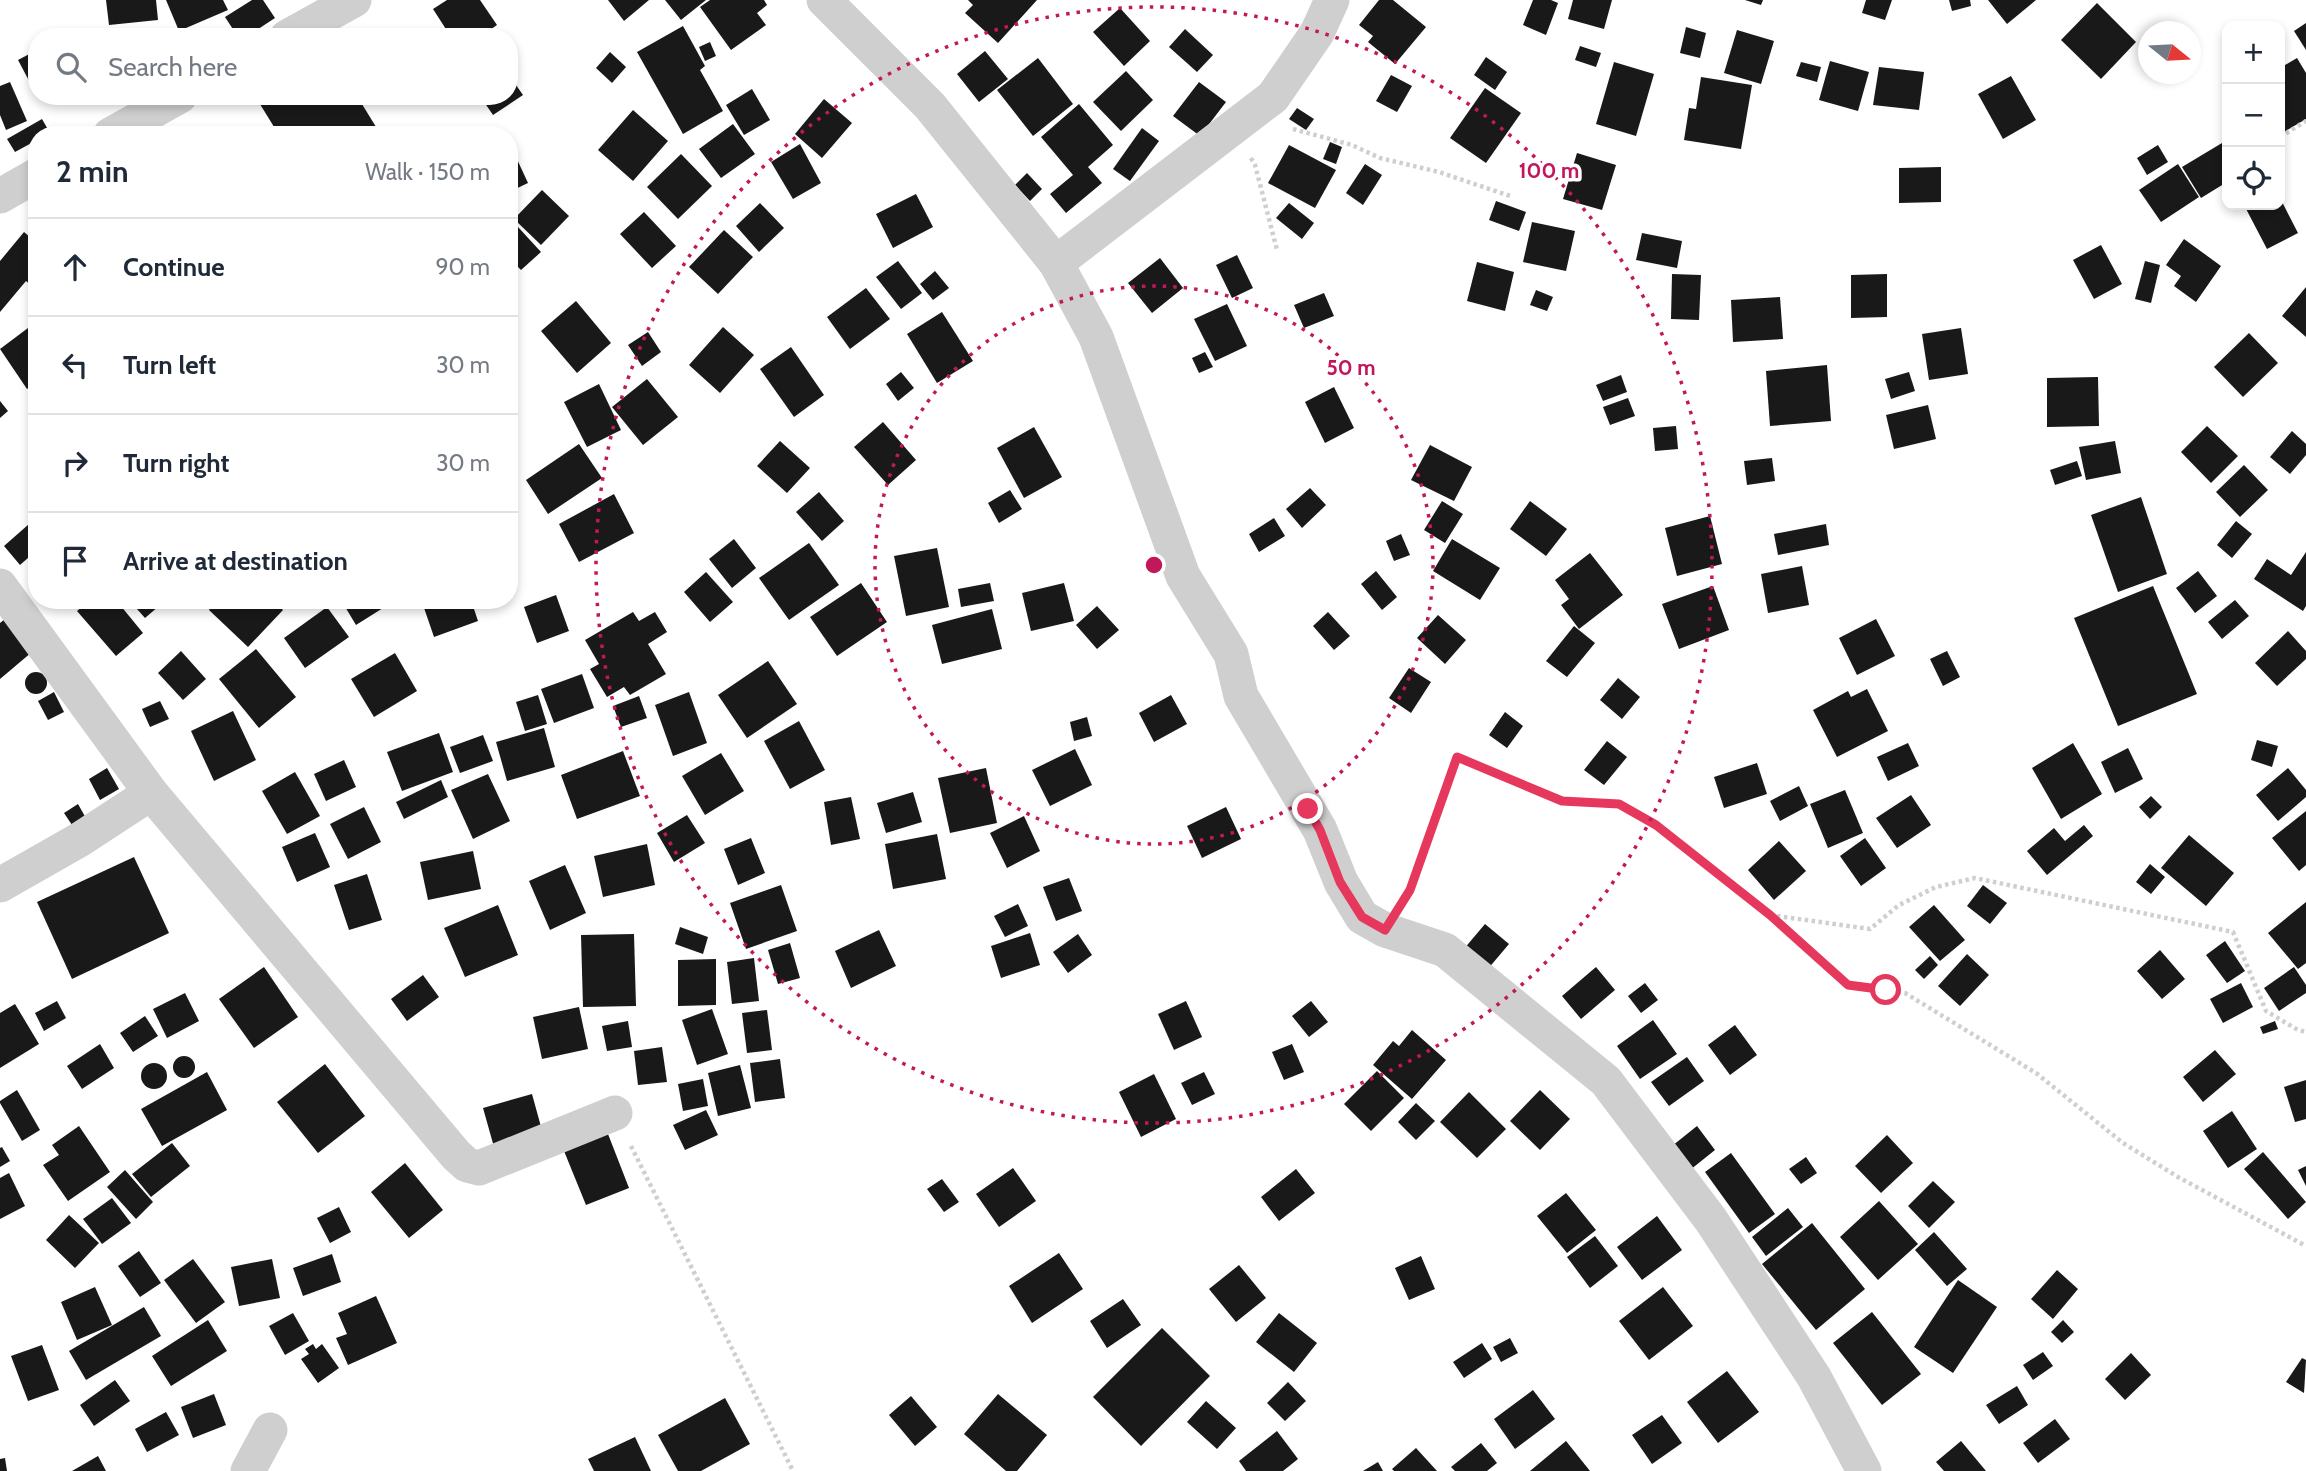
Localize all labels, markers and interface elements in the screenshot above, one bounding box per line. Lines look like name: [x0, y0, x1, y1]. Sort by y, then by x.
north arrow: [2138, 21, 2201, 84]
map controls: [2222, 21, 2285, 210]
button: +: [2222, 21, 2285, 84]
search box: [28, 28, 518, 105]
icon: search: [52, 48, 90, 86]
text: Search here: [108, 51, 237, 83]
button: −: [2222, 84, 2285, 147]
button: locate: [2222, 147, 2285, 210]
text: 2 min: [56, 153, 128, 190]
text: Walk · 150 m: [365, 158, 490, 186]
text: 100 m: [1519, 158, 1579, 183]
icon: ahead: [56, 248, 94, 286]
text: Continue: [123, 251, 225, 283]
text: 90 m: [436, 253, 490, 281]
icon: left: [56, 346, 94, 384]
text: Turn left: [123, 349, 216, 381]
text: 30 m: [436, 351, 490, 379]
text: 50 m: [1326, 355, 1376, 380]
icon: right: [56, 444, 94, 482]
text: Turn right: [123, 447, 229, 479]
text: 30 m: [436, 449, 490, 477]
icon: arrive: [56, 542, 94, 580]
text: Arrive at destination: [123, 545, 348, 577]
centre of rings: [1142, 553, 1166, 577]
route end: [1292, 793, 1323, 824]
route start: [1870, 974, 1901, 1005]

